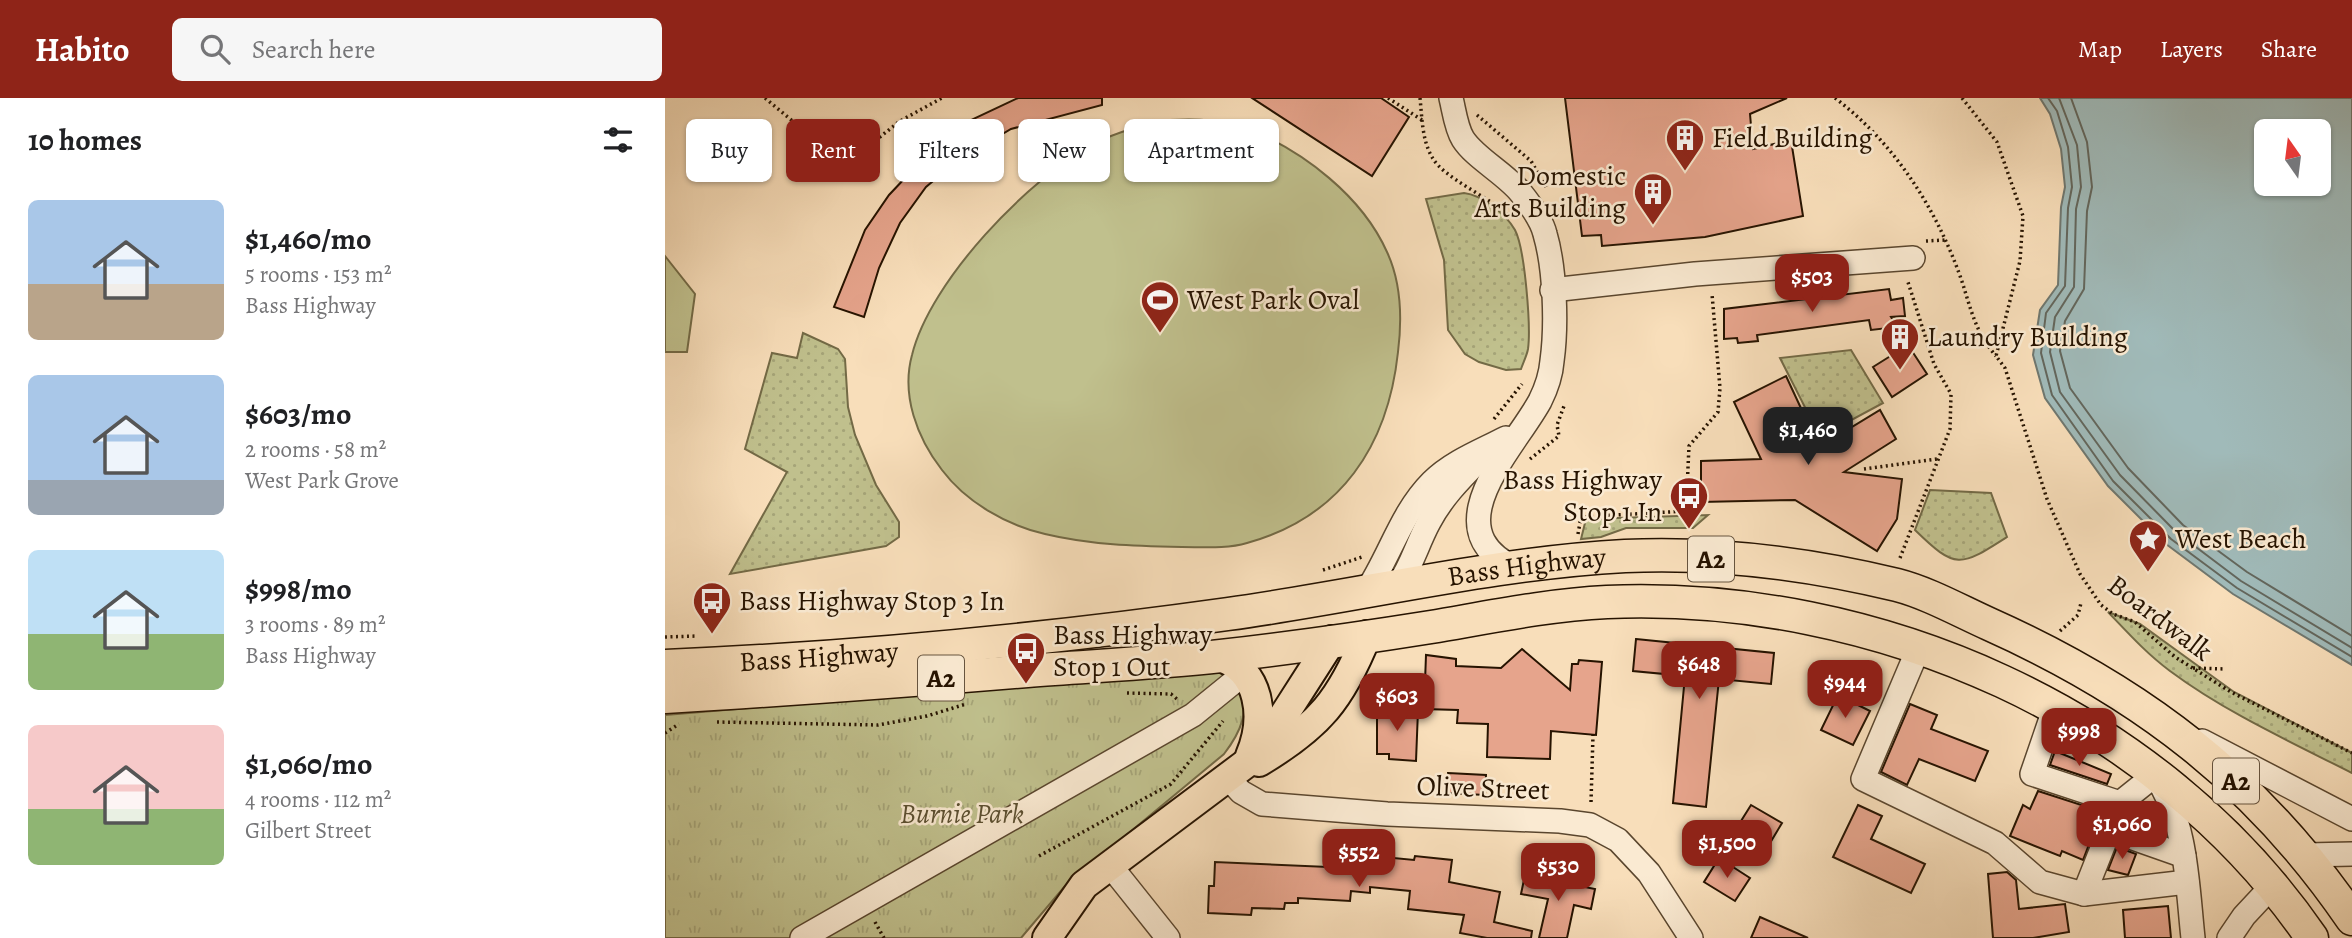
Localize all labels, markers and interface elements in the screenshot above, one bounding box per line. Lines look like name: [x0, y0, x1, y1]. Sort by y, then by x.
search box: [172, 18, 662, 81]
text: Habito: [35, 27, 130, 72]
icon: search: [196, 30, 234, 68]
text: Search here: [252, 32, 375, 67]
text: Map: [2078, 33, 2122, 65]
text: Layers: [2160, 33, 2223, 65]
text: Share: [2261, 33, 2317, 65]
building icon: Field Building: [1664, 117, 1706, 172]
chip: Buy: [686, 119, 772, 182]
chip: Rent: [786, 119, 880, 182]
chip: Filters: [894, 119, 1004, 182]
chip: New: [1018, 119, 1110, 182]
chip: Apartment: [1124, 119, 1279, 182]
place label: Field Building: [1712, 119, 1873, 157]
north arrow: [2254, 119, 2331, 196]
map controls: [2254, 119, 2331, 196]
text: 10 homes: [28, 120, 142, 160]
icon: filters: [599, 121, 637, 159]
place label: Domestic Arts Building: [1474, 157, 1626, 227]
building icon: Domestic Arts Building: [1632, 171, 1674, 226]
text: $1,460/mo: [245, 219, 371, 259]
icon: home: [84, 228, 168, 312]
pin: $503: [1771, 254, 1853, 314]
text: 5 rooms · 153 m²: [245, 259, 392, 290]
text: $503: [1791, 261, 1833, 292]
sports icon: West Park Oval: [1139, 279, 1181, 334]
place label: West Park Oval: [1186, 281, 1359, 319]
text: Bass Highway: [245, 290, 376, 321]
building icon: Laundry Building: [1879, 316, 1921, 371]
place label: Laundry Building: [1927, 318, 2128, 356]
text: $603/mo: [245, 394, 351, 434]
icon: home: [84, 403, 168, 487]
pin: $1,460: [1751, 408, 1865, 467]
text: $1,460: [1779, 414, 1837, 445]
text: 2 rooms · 58 m²: [245, 434, 386, 465]
place label: Bass Highway Stop 1 In: [1503, 461, 1663, 531]
text: West Park Grove: [245, 465, 399, 496]
bus stop icon: Bass Highway Stop 1 In: [1668, 475, 1710, 530]
place icon: West Beach: [2127, 518, 2169, 573]
place label: West Beach: [2174, 520, 2306, 558]
road number: A2: [1688, 536, 1734, 582]
street label: Bass Highway: [1445, 538, 1608, 596]
street label: Boardwalk: [2100, 566, 2220, 670]
text: $998/mo: [245, 569, 352, 609]
icon: home: [84, 578, 168, 662]
bus stop icon: Bass Highway Stop 3 In: [691, 580, 733, 635]
place label: Bass Highway Stop 3 In: [739, 582, 1005, 620]
text: 3 rooms · 89 m²: [245, 609, 386, 640]
place label: Bass Highway Stop 1 Out: [1053, 616, 1213, 686]
bus stop icon: Bass Highway Stop 1 Out: [1005, 630, 1047, 685]
street label: Bass Highway: [738, 632, 900, 681]
text: Bass Highway: [245, 640, 376, 671]
pin: $648: [1658, 642, 1740, 701]
text: $648: [1677, 648, 1721, 679]
road number: A2: [918, 656, 964, 700]
pin: $944: [1804, 660, 1886, 720]
text: $944: [1824, 667, 1867, 698]
pin: $603: [1356, 674, 1438, 733]
text: $603: [1376, 680, 1418, 711]
pin: $998: [2038, 708, 2120, 768]
text: $998: [2057, 715, 2101, 746]
text: $1,060/mo: [245, 744, 372, 784]
icon: home: [84, 753, 168, 837]
road number: A2: [2213, 758, 2259, 804]
street label: Olive Street: [1416, 767, 1550, 809]
text: 4 rooms · 112 m²: [245, 784, 391, 815]
park label: Burnie Park: [900, 795, 1024, 833]
pin: $1,060: [2065, 802, 2179, 861]
text: $1,060: [2092, 808, 2152, 839]
text: Gilbert Street: [245, 815, 371, 846]
pin: $1,500: [1670, 820, 1784, 880]
text: $1,500: [1698, 827, 1756, 858]
pin: $552: [1318, 830, 1400, 889]
text: $552: [1338, 836, 1380, 867]
pin: $530: [1517, 844, 1599, 903]
text: $530: [1537, 850, 1579, 881]

